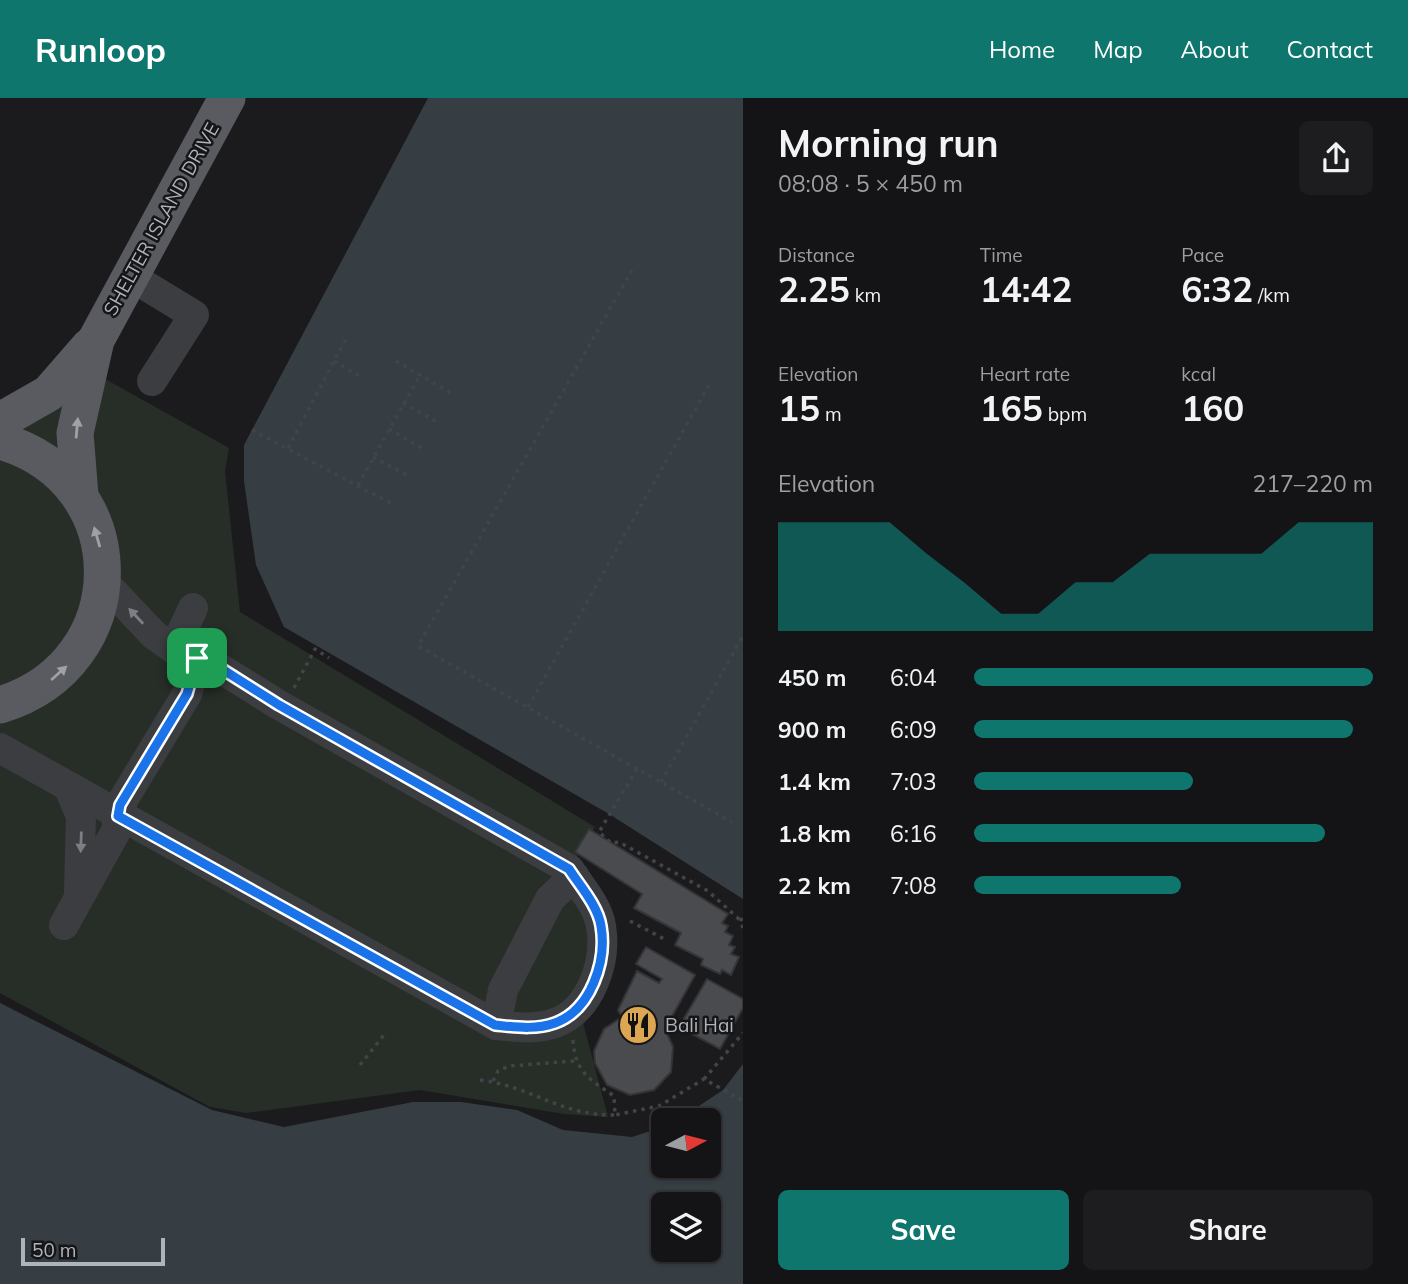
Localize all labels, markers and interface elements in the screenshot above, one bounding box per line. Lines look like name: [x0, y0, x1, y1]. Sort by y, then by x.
text: Runloop: [35, 29, 166, 70]
text: Home: [989, 34, 1055, 64]
text: Map: [1093, 34, 1143, 64]
text: About: [1181, 34, 1249, 64]
text: Contact: [1287, 34, 1373, 64]
street label: SHELTER ISLAND DRIVE: [98, 118, 224, 320]
text: Morning run: [778, 119, 999, 167]
button: share: [1299, 121, 1373, 195]
text: 08:08 · 5 × 450 m: [778, 169, 963, 198]
text: Distance: [778, 243, 855, 267]
text: Time: [980, 243, 1023, 267]
text: Pace: [1181, 243, 1224, 267]
text: 2.25: [778, 267, 850, 311]
text: 14:42: [980, 267, 1072, 311]
text: 6:32: [1181, 267, 1253, 311]
text: km: [850, 283, 881, 307]
text: /km: [1253, 283, 1290, 307]
text: Elevation: [778, 362, 858, 386]
text: Heart rate: [980, 362, 1070, 386]
text: kcal: [1181, 362, 1216, 386]
text: 15: [778, 386, 820, 430]
text: 165: [980, 386, 1043, 430]
text: 160: [1181, 386, 1244, 430]
text: m: [820, 402, 842, 426]
text: bpm: [1043, 402, 1087, 426]
one-way arrow: [72, 417, 83, 439]
text: Elevation: [778, 469, 875, 498]
text: 217–220 m: [1252, 469, 1373, 498]
one-way arrow: [92, 526, 102, 547]
one-way arrow: [129, 608, 145, 625]
pin: [167, 628, 227, 688]
icon: arrive: [178, 639, 216, 677]
text: 450 m: [778, 663, 846, 692]
text: 6:04: [890, 663, 937, 692]
one-way arrow: [50, 665, 67, 681]
text: 900 m: [778, 715, 846, 744]
text: 6:09: [890, 715, 937, 744]
text: 1.4 km: [778, 767, 851, 796]
text: 7:03: [890, 767, 937, 796]
text: 1.8 km: [778, 819, 851, 848]
text: 6:16: [890, 819, 937, 848]
one-way arrow: [75, 831, 86, 853]
text: 2.2 km: [778, 871, 851, 900]
text: 7:08: [890, 871, 937, 900]
restaurant icon: Bali Hai: [617, 1004, 659, 1046]
place label: Bali Hai: [665, 1013, 734, 1037]
north arrow: [651, 1108, 721, 1178]
map controls: [651, 1108, 721, 1262]
button: Save: [778, 1190, 1069, 1270]
button: Share: [1083, 1190, 1373, 1270]
button: layers: [651, 1192, 721, 1262]
scale bar: [21, 1235, 164, 1267]
text: 50 m: [32, 1238, 76, 1262]

